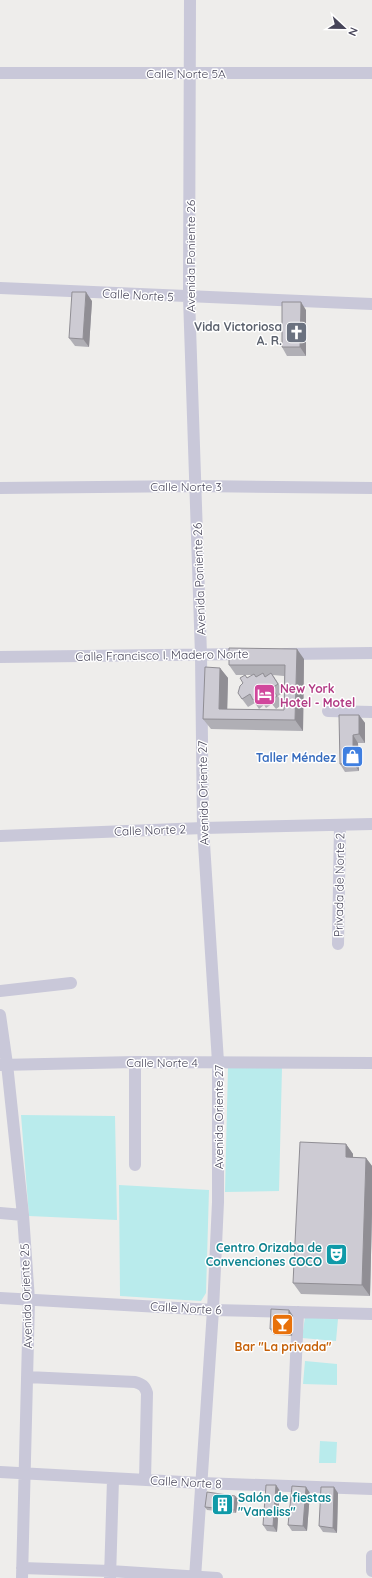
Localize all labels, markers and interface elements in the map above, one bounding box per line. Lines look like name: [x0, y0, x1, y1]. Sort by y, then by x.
north arrow: [324, 8, 364, 48]
text: N: [345, 25, 361, 38]
street label: Calle Norte 5A: [146, 66, 226, 81]
street label: Avenida Poniente 26: [183, 199, 198, 312]
street label: Calle Norte 5: [102, 286, 174, 304]
place label: Vida Victoriosa A. R.: [194, 319, 282, 348]
church icon: Vida Victoriosa A. R.: [284, 320, 310, 346]
street label: Calle Norte 3: [150, 479, 222, 494]
street label: Avenida Poniente 26: [190, 522, 208, 635]
street label: Calle Francisco I. Madero Norte: [75, 646, 249, 664]
place label: New York Hotel - Motel: [280, 681, 355, 710]
hotel icon: New York Hotel - Motel: [251, 682, 277, 708]
street label: Avenida Oriente 27: [195, 741, 211, 845]
shop icon: Taller Méndez: [339, 744, 365, 770]
place label: Taller Méndez: [256, 750, 336, 765]
street label: Calle Norte 2: [114, 821, 187, 839]
street label: Privada de Norte 2: [331, 832, 347, 937]
street label: Calle Norte 4: [126, 1055, 198, 1070]
street label: Avenida Oriente 27: [211, 1065, 226, 1169]
place label: Centro Orizaba de Convenciones COCO: [206, 1240, 322, 1269]
theatre icon: Centro Orizaba de Convenciones COCO: [324, 1241, 350, 1267]
street label: Avenida Oriente 25: [17, 1243, 35, 1349]
street label: Calle Norte 6: [150, 1299, 223, 1317]
bar icon: Bar "La privada": [270, 1312, 296, 1338]
place label: Bar "La privada": [235, 1339, 331, 1354]
street label: Calle Norte 8: [150, 1473, 222, 1491]
place label: Salón de fiestas "Vaneliss": [238, 1490, 331, 1519]
building icon: Salón de fiestas "Vaneliss": [209, 1491, 235, 1517]

